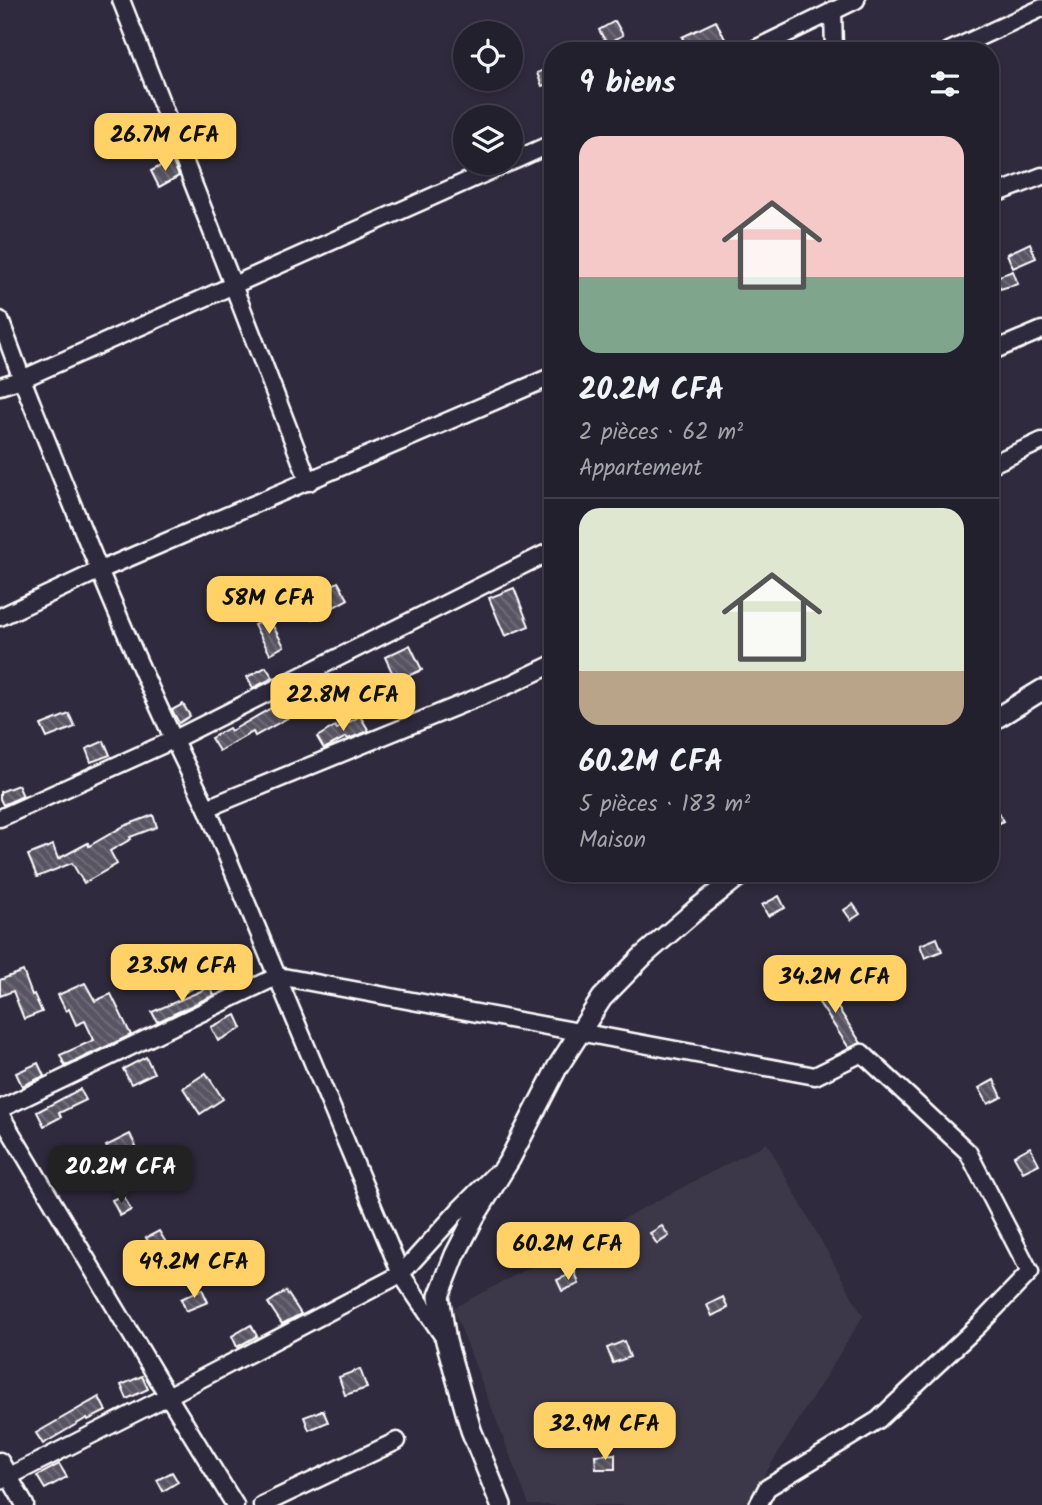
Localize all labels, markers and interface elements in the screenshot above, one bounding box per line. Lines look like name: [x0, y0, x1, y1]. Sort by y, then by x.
map controls: [453, 21, 523, 175]
button: locate: [453, 21, 523, 91]
text: 9 biens: [579, 60, 676, 108]
icon: filters: [926, 65, 964, 103]
button: layers: [453, 105, 523, 175]
pin: 26.7M CFA: [85, 114, 245, 173]
text: 26.7M CFA: [110, 118, 220, 154]
icon: home: [709, 182, 835, 308]
text: 20.2M CFA: [579, 367, 724, 415]
text: 2 pièces · 62 m²: [579, 415, 743, 451]
text: Appartement: [579, 451, 702, 487]
icon: home: [709, 554, 835, 680]
pin: 58M CFA: [204, 576, 334, 636]
text: 58M CFA: [223, 581, 315, 617]
pin: 22.8M CFA: [263, 674, 423, 733]
text: 22.8M CFA: [286, 678, 400, 714]
text: 60.2M CFA: [579, 739, 723, 787]
text: 5 pièces · 183 m²: [579, 787, 750, 823]
text: Maison: [579, 823, 646, 859]
pin: 23.5M CFA: [102, 944, 262, 1004]
text: 23.5M CFA: [127, 949, 237, 985]
pin: 34.2M CFA: [755, 956, 915, 1015]
text: 34.2M CFA: [779, 960, 891, 996]
pin: 20.2M CFA: [41, 1146, 201, 1205]
text: 20.2M CFA: [65, 1150, 177, 1186]
pin: 60.2M CFA: [488, 1222, 648, 1282]
text: 60.2M CFA: [513, 1227, 623, 1263]
pin: 49.2M CFA: [114, 1240, 274, 1300]
text: 49.2M CFA: [139, 1245, 249, 1281]
pin: 32.9M CFA: [525, 1402, 685, 1462]
text: 32.9M CFA: [550, 1407, 660, 1443]

